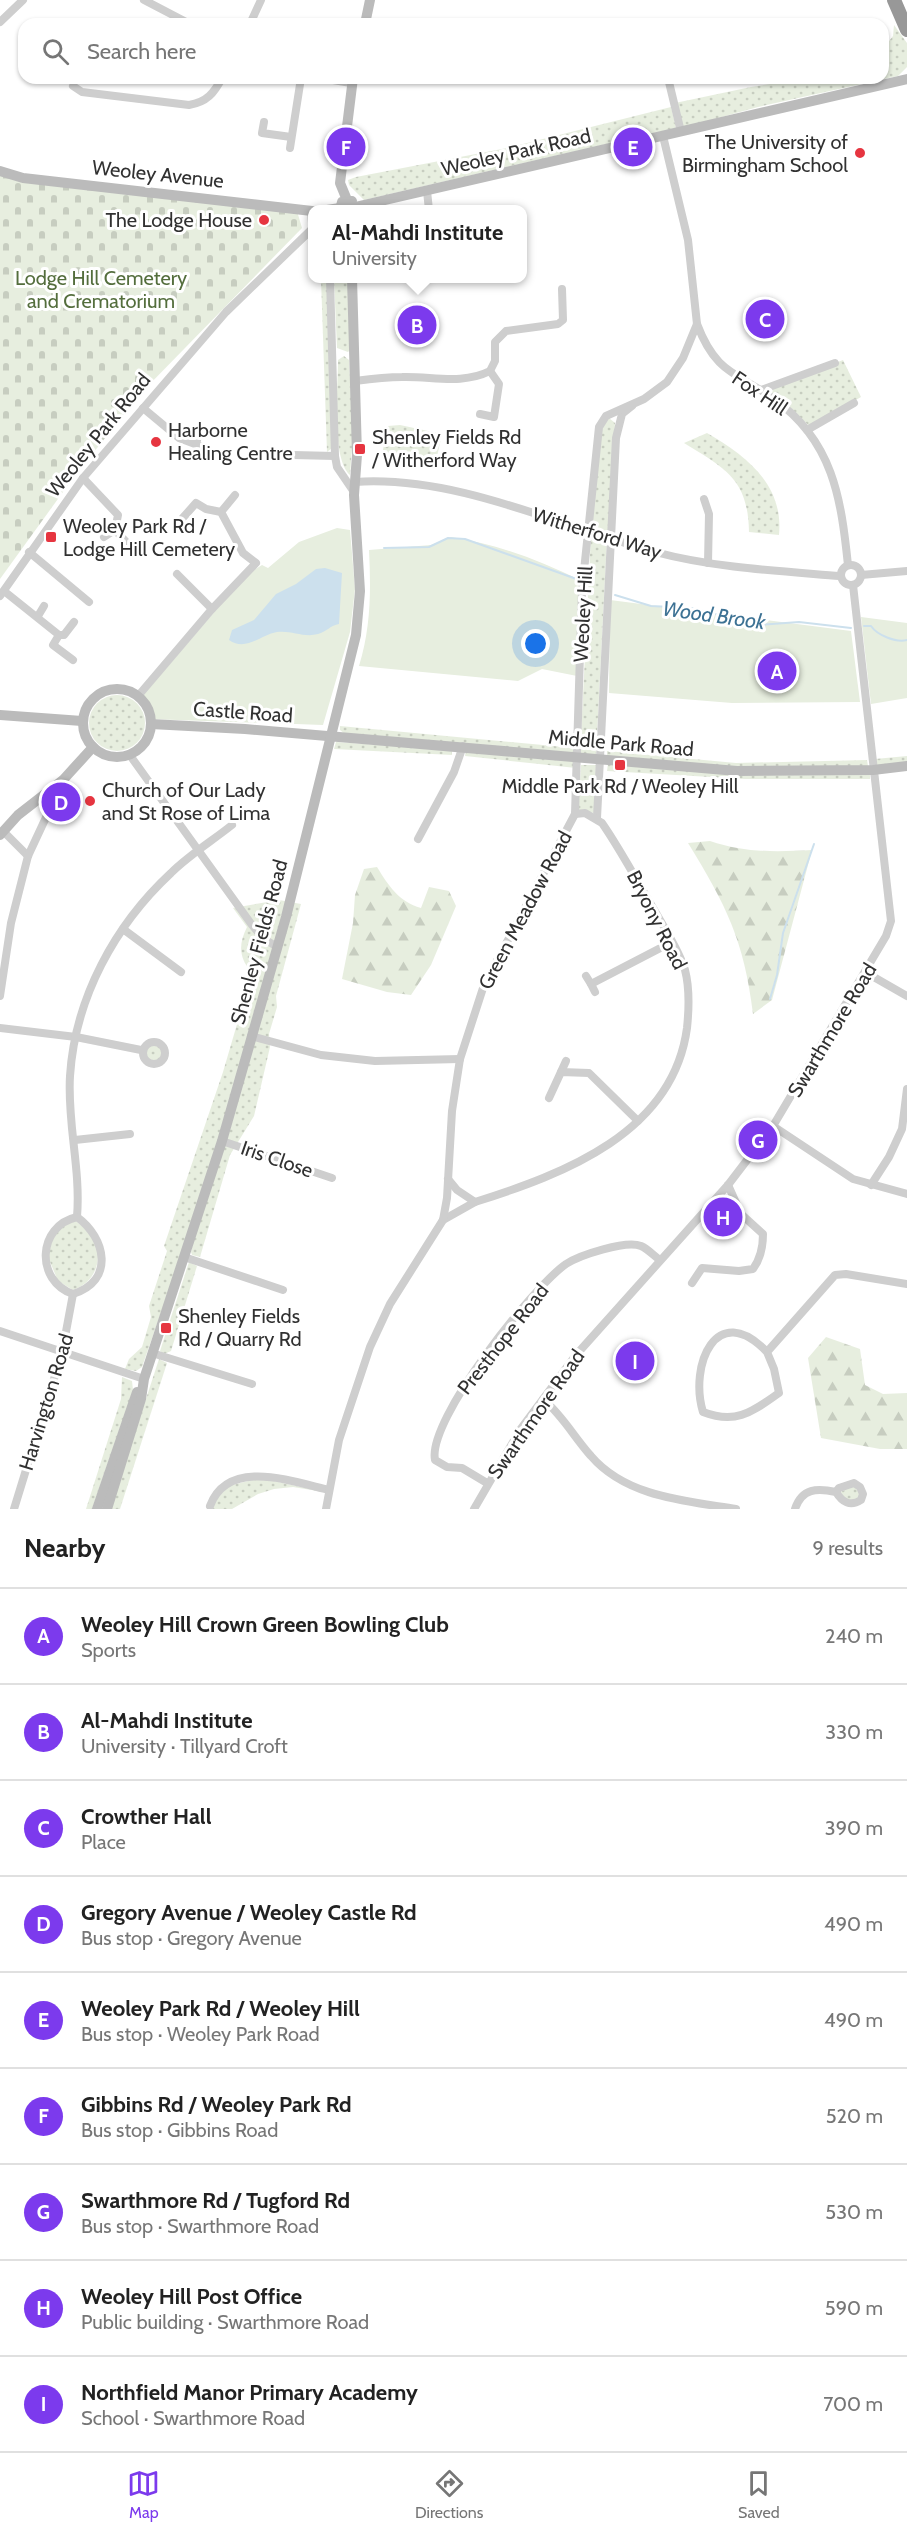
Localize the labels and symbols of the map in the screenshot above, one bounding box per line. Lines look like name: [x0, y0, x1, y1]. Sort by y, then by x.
street label: Weoley Park Road: [439, 123, 593, 181]
pin: F: [326, 124, 366, 170]
pin: E: [614, 124, 652, 170]
place label: The University of Birmingham School: [682, 130, 848, 177]
marker: The University of Birmingham School: [853, 146, 867, 160]
street label: Weoley Avenue: [91, 155, 225, 193]
place label: The Lodge House: [105, 208, 252, 232]
marker: The Lodge House: [257, 213, 271, 227]
park label: Lodge Hill Cemetery and Crematorium: [15, 266, 187, 313]
pin: C: [746, 296, 784, 342]
pin: B: [398, 302, 436, 348]
street label: Fox Hill: [728, 366, 793, 420]
street label: Weoley Park Road: [41, 368, 155, 502]
place label: Harborne Healing Centre: [168, 418, 293, 465]
place label: Shenley Fields Rd / Witherford Way: [371, 425, 521, 472]
marker: Harborne Healing Centre: [149, 435, 163, 449]
marker: Shenley Fields Rd / Witherford Way: [353, 442, 367, 456]
street label: Witherford Way: [530, 502, 664, 564]
place label: Weoley Park Rd / Lodge Hill Cemetery: [63, 514, 235, 561]
marker: Weoley Park Rd / Lodge Hill Cemetery: [44, 530, 58, 544]
street label: Weoley Hill: [568, 565, 598, 663]
water label: Wood Brook: [661, 595, 768, 635]
your location: [521, 629, 550, 658]
pin: A: [758, 648, 796, 694]
street label: Castle Road: [192, 697, 294, 727]
street label: Middle Park Road: [547, 725, 695, 761]
marker: Middle Park Rd / Weoley Hill: [613, 758, 627, 772]
place label: Middle Park Rd / Weoley Hill: [502, 774, 739, 798]
place label: Church of Our Lady and St Rose of Lima: [102, 778, 271, 825]
pin: D: [42, 780, 80, 824]
marker: Church of Our Lady and St Rose of Lima: [83, 794, 97, 808]
street label: Green Meadow Road: [473, 827, 577, 993]
street label: Shenley Fields Road: [225, 857, 293, 1027]
street label: Bryony Road: [622, 866, 692, 974]
street label: Swarthmore Road: [783, 959, 881, 1101]
pin: G: [738, 1118, 777, 1162]
street label: Iris Close: [238, 1135, 316, 1183]
pin: H: [704, 1194, 742, 1240]
street label: Presthope Road: [452, 1279, 554, 1399]
place label: Shenley Fields Rd / Quarry Rd: [178, 1304, 302, 1351]
marker: Shenley Fields Rd / Quarry Rd: [159, 1321, 173, 1335]
street label: Harvington Road: [14, 1331, 78, 1473]
pin: I: [616, 1338, 654, 1384]
street label: Swarthmore Road: [483, 1345, 589, 1483]

